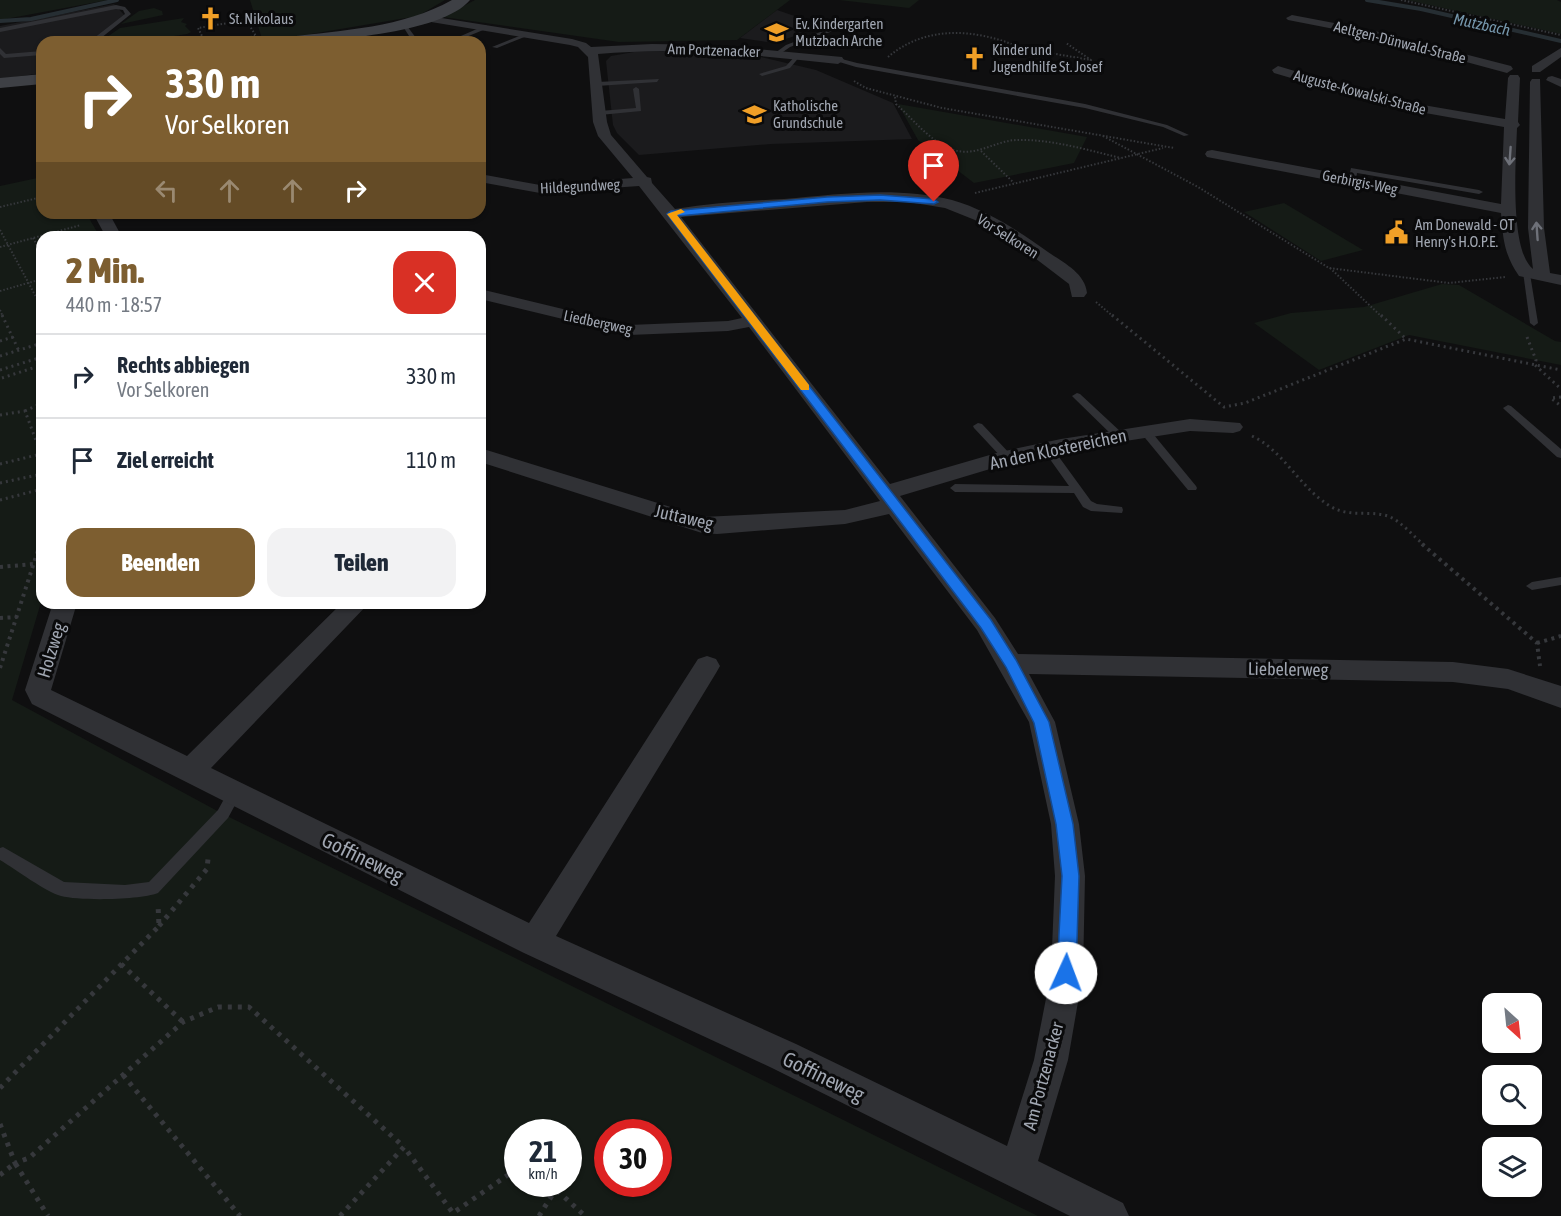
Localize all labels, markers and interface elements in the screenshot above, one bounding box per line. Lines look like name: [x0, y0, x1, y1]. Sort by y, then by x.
church icon: St. Nikolaus: [198, 5, 224, 31]
water label: Mutzbach: [1452, 9, 1512, 39]
place label: St. Nikolaus: [229, 10, 294, 27]
place label: Ev. Kindergarten Mutzbach Arche: [795, 15, 883, 49]
street label: Aeltgen-Dünwald-Straße: [1332, 17, 1468, 67]
school or university icon: Ev. Kindergarten Mutzbach Arche: [764, 19, 790, 45]
street label: Am Portzenacker: [668, 40, 761, 60]
place label: Kinder und Jugendhilfe St. Josef: [992, 41, 1103, 75]
church icon: Kinder und Jugendhilfe St. Josef: [961, 45, 987, 71]
text: 330 m: [165, 59, 260, 107]
icon: right: [66, 60, 144, 138]
street label: Auguste-Kowalski-Straße: [1292, 66, 1428, 118]
place label: Katholische Grundschule: [773, 97, 843, 131]
school or university icon: Katholische Grundschule: [742, 101, 768, 127]
text: Vor Selkoren: [165, 109, 290, 140]
pin: [908, 140, 959, 202]
one-way arrow: [1504, 145, 1515, 165]
icon: arrive: [917, 149, 950, 182]
street label: Gerbirgis-Weg: [1321, 166, 1400, 198]
icon: left: [150, 174, 183, 207]
icon: ahead: [213, 174, 246, 207]
icon: ahead: [276, 174, 309, 207]
icon: right: [339, 174, 372, 207]
street label: Hildegundweg: [540, 175, 621, 197]
street label: Vor Selkoren: [974, 210, 1042, 262]
place label: Am Donewald - OT Henry's H.O.P.E.: [1415, 216, 1515, 250]
public building icon: Am Donewald - OT Henry's H.O.P.E.: [1384, 220, 1410, 246]
one-way arrow: [1531, 222, 1542, 242]
text: 2 Min.: [66, 249, 144, 291]
button: close: [393, 251, 456, 314]
text: 440 m · 18:57: [66, 293, 162, 316]
street label: Liedbergweg: [562, 306, 634, 338]
text: Rechts abbiegen: [117, 352, 250, 378]
icon: right: [66, 360, 99, 393]
text: 330 m: [406, 363, 456, 389]
text: Vor Selkoren: [117, 378, 210, 401]
street label: An den Klostereichen: [988, 424, 1128, 474]
icon: arrive: [66, 444, 99, 477]
text: Ziel erreicht: [117, 447, 214, 473]
text: 110 m: [406, 447, 456, 473]
street label: Juttaweg: [653, 500, 716, 534]
button: Beenden: [66, 528, 255, 597]
button: Teilen: [267, 528, 456, 597]
street label: Holzweg: [33, 620, 69, 680]
street label: Liebelerweg: [1248, 658, 1329, 680]
street label: Goffineweg: [318, 827, 408, 887]
position arrow: [1034, 941, 1098, 1005]
north arrow: [1482, 993, 1542, 1053]
map controls: [1482, 993, 1542, 1197]
street label: Am Portzenacker: [1019, 1019, 1068, 1132]
street label: Goffineweg: [779, 1046, 869, 1106]
button: search: [1482, 1065, 1542, 1125]
speed limit sign: 30: [594, 1119, 672, 1197]
text: 21: [529, 1134, 557, 1168]
button: layers: [1482, 1137, 1542, 1197]
text: km/h: [528, 1165, 558, 1182]

